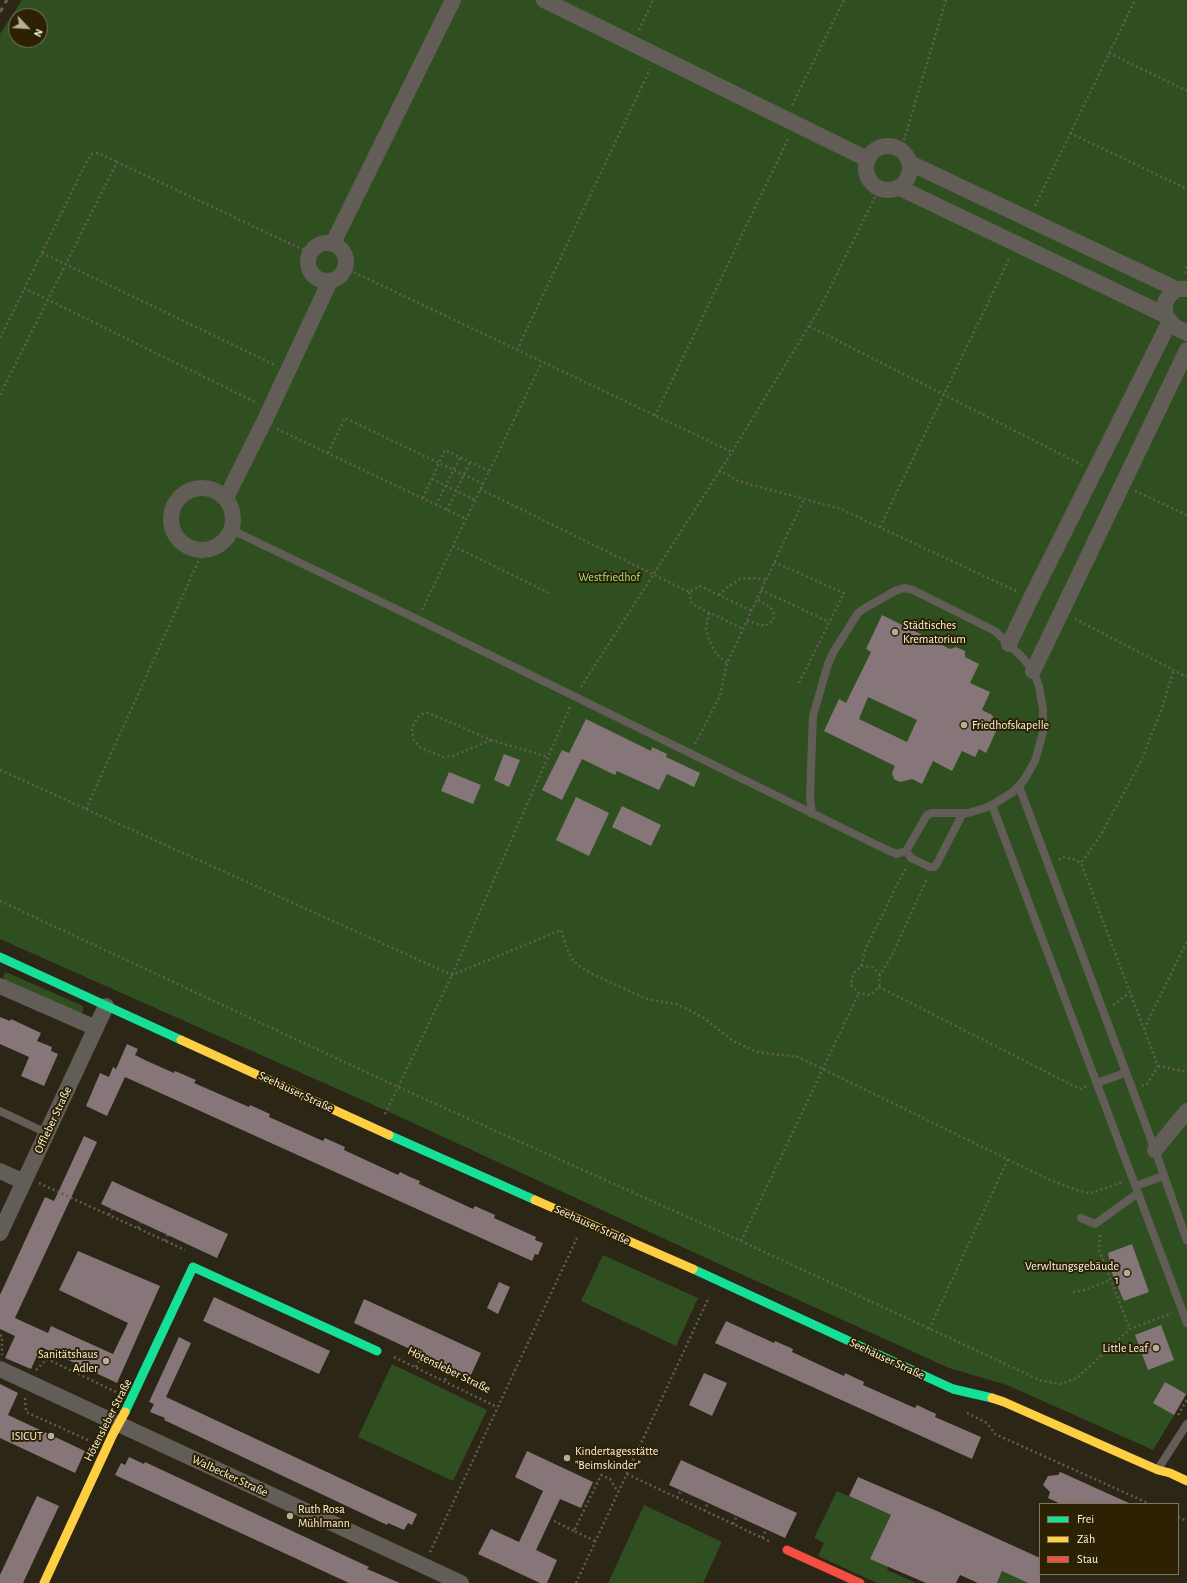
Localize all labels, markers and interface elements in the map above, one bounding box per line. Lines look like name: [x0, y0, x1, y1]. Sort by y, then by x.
north arrow: [8, 8, 48, 48]
text: N: [32, 27, 45, 39]
park label: Westfriedhof: [578, 570, 640, 584]
place label: Städtisches Krematorium: [903, 618, 966, 646]
marker: Städtisches Krematorium: [890, 627, 900, 637]
place label: Friedhofskapelle: [972, 718, 1049, 732]
marker: Friedhofskapelle: [959, 720, 969, 730]
street label: Seehäuser Straße: [256, 1068, 336, 1116]
street label: Offleber Straße: [31, 1084, 75, 1156]
street label: Seehäuser Straße: [552, 1202, 632, 1248]
place label: Verwltungsgebäude 1: [1025, 1259, 1119, 1287]
marker: Verwltungsgebäude 1: [1122, 1268, 1132, 1278]
street label: Seehäuser Straße: [847, 1335, 927, 1383]
place label: Little Leaf: [1103, 1341, 1148, 1355]
marker: Little Leaf: [1151, 1343, 1161, 1353]
street label: Hötensleber Straße: [405, 1344, 493, 1396]
place label: Sanitätshaus Adler: [38, 1347, 98, 1375]
marker: Sanitätshaus Adler: [101, 1356, 111, 1366]
street label: Hötensleber Straße: [81, 1376, 135, 1464]
place label: ISICUT: [11, 1429, 43, 1443]
marker: ISICUT: [46, 1431, 56, 1441]
place label: Kindertagesstätte "Beimskinder": [575, 1444, 658, 1472]
street label: Walbecker Straße: [190, 1452, 270, 1500]
marker: Kindertagesstätte "Beimskinder": [562, 1453, 572, 1463]
place label: Ruth Rosa Mühlmann: [298, 1502, 350, 1530]
legend: [1039, 1503, 1179, 1575]
marker: Ruth Rosa Mühlmann: [285, 1511, 295, 1521]
text: Frei: [1077, 1513, 1094, 1525]
text: Zäh: [1077, 1533, 1095, 1545]
text: Stau: [1077, 1553, 1098, 1565]

